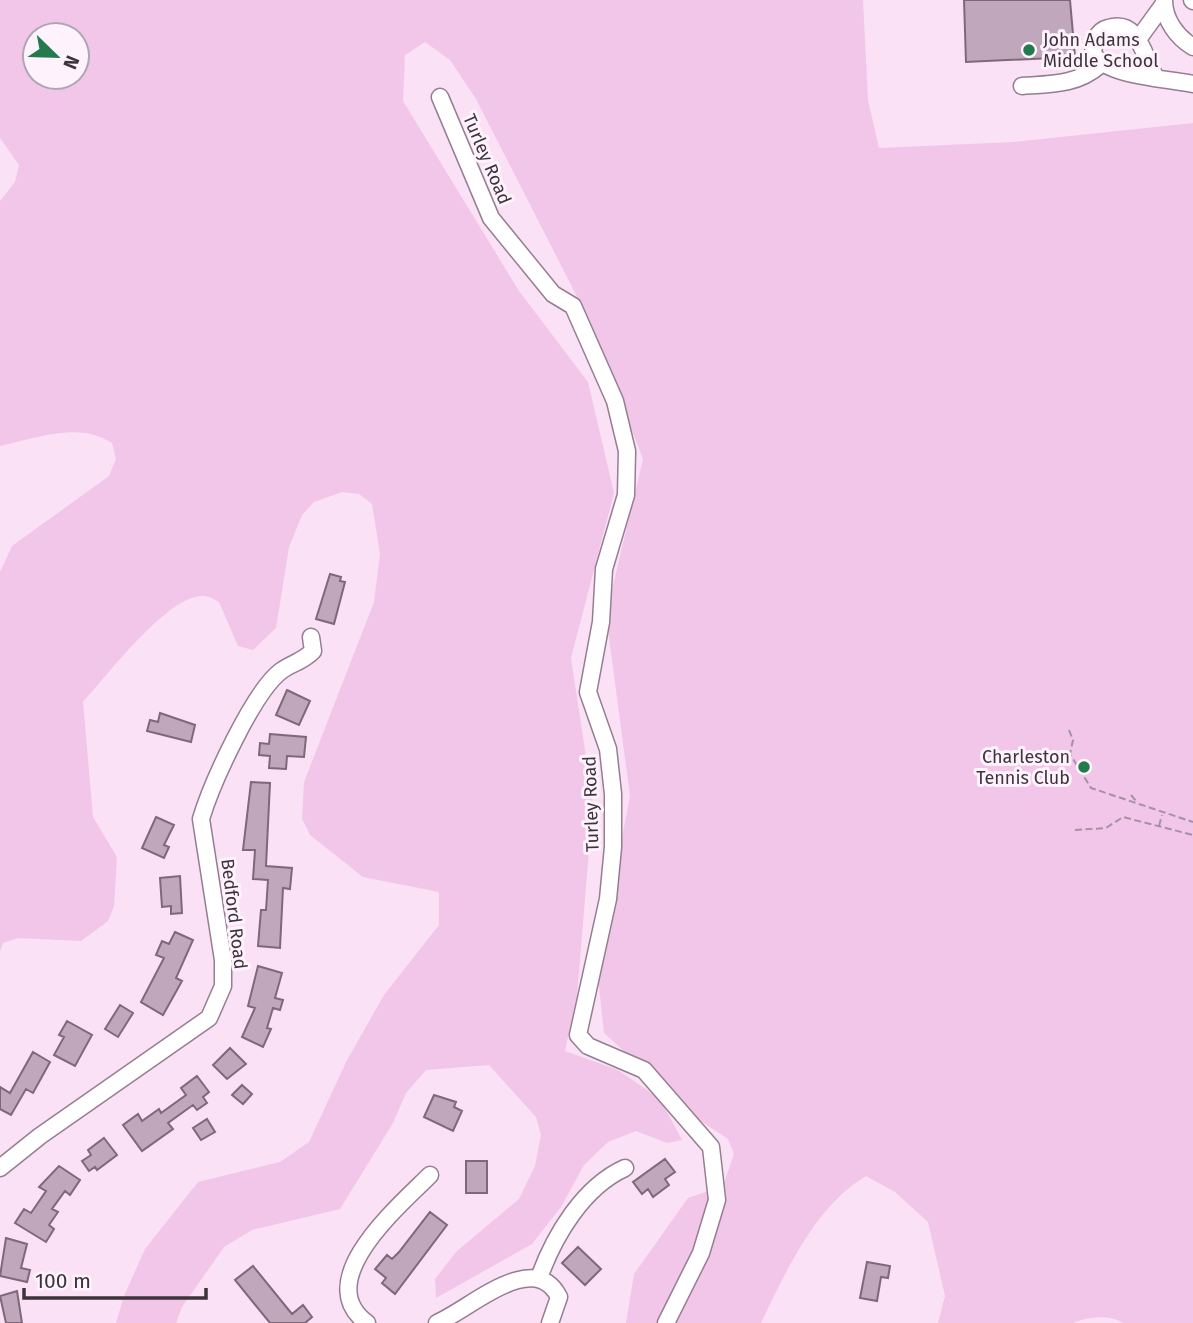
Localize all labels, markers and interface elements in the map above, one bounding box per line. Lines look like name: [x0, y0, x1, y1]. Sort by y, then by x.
north arrow: [21, 21, 91, 91]
place label: John Adams Middle School: [1043, 29, 1159, 72]
marker: John Adams Middle School: [1021, 42, 1037, 58]
text: N: [58, 52, 84, 73]
street label: Turley Road: [458, 110, 516, 208]
place label: Charleston Tennis Club: [976, 746, 1070, 789]
street label: Turley Road: [578, 756, 604, 852]
marker: Charleston Tennis Club: [1076, 759, 1092, 775]
street label: Bedford Road: [216, 857, 252, 971]
scale bar: [24, 1256, 206, 1300]
text: 100 m: [35, 1268, 91, 1294]

